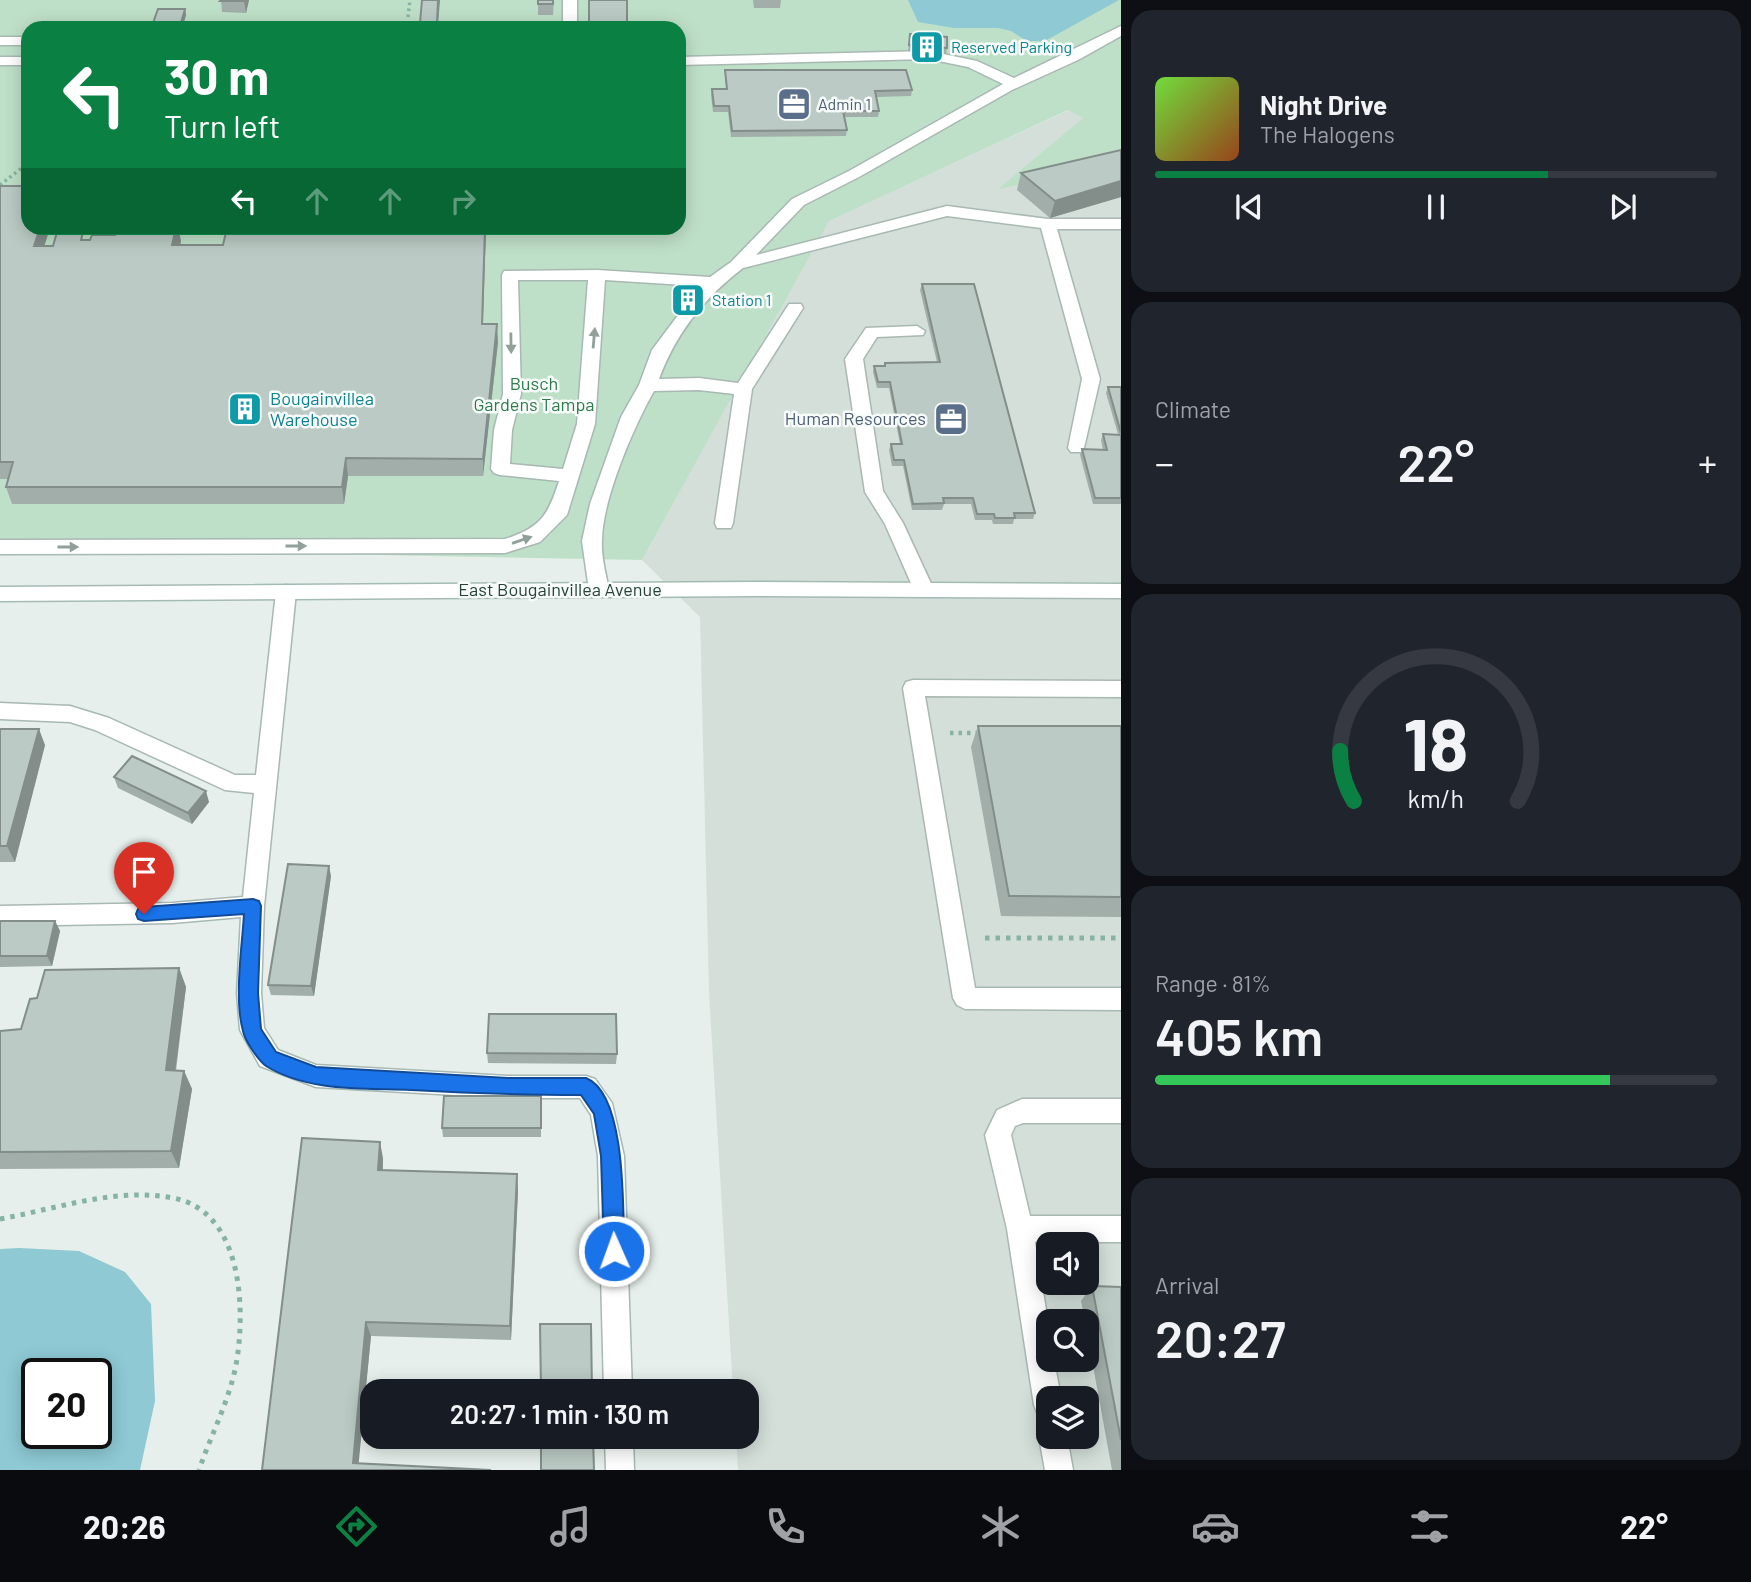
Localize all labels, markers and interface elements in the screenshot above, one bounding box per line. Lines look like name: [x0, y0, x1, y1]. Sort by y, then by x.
building icon: Reserved Parking: [908, 28, 946, 66]
place label: Reserved Parking: [951, 37, 1072, 56]
text: 30 m: [164, 46, 269, 105]
icon: left: [49, 49, 140, 140]
office icon: Admin 1: [775, 85, 813, 123]
text: Night Drive: [1260, 89, 1387, 120]
place label: Admin 1: [818, 94, 871, 113]
text: Turn left: [164, 106, 281, 144]
text: The Halogens: [1260, 120, 1395, 148]
icon: left: [225, 182, 263, 220]
icon: ahead: [298, 182, 336, 220]
icon: ahead: [371, 182, 409, 220]
icon: right: [444, 182, 482, 220]
icon: previous: [1230, 188, 1268, 226]
icon: pause: [1417, 188, 1455, 226]
icon: next: [1604, 188, 1642, 226]
building icon: Station 1: [669, 281, 707, 319]
place label: Station 1: [712, 290, 771, 309]
one-way arrow: [589, 326, 600, 348]
one-way arrow: [505, 333, 517, 355]
park label: Busch Gardens Tampa: [473, 372, 595, 415]
place label: Bougainvillea Warehouse: [270, 387, 374, 430]
building icon: Bougainvillea Warehouse: [226, 390, 264, 428]
text: Climate: [1155, 395, 1231, 423]
office icon: Human Resources: [932, 400, 970, 438]
place label: Human Resources: [785, 407, 926, 429]
text: 22°: [1398, 430, 1474, 492]
text: −: [1155, 439, 1174, 485]
text: +: [1698, 439, 1717, 485]
one-way arrow: [512, 534, 533, 545]
one-way arrow: [285, 540, 307, 552]
one-way arrow: [57, 541, 79, 553]
street label: East Bougainvillea Avenue: [458, 578, 662, 600]
text: 18: [1403, 698, 1469, 786]
text: km/h: [1408, 783, 1464, 813]
pin: [114, 842, 174, 914]
icon: arrive: [125, 853, 163, 891]
text: Range · 81%: [1155, 969, 1271, 997]
text: 405 km: [1155, 1004, 1323, 1066]
position arrow: [577, 1214, 651, 1288]
map controls: [1036, 1232, 1099, 1449]
button: sound: [1036, 1232, 1099, 1295]
text: Arrival: [1155, 1271, 1219, 1299]
text: 20:27: [1155, 1306, 1286, 1368]
button: search: [1036, 1309, 1099, 1372]
speed limit sign: 20: [21, 1358, 112, 1449]
button: layers: [1036, 1386, 1099, 1449]
text: 20:27 · 1 min · 130 m: [450, 1398, 669, 1429]
icon: directions: [332, 1502, 381, 1551]
icon: music: [546, 1502, 595, 1551]
icon: phone: [761, 1502, 810, 1551]
icon: climate: [976, 1502, 1025, 1551]
icon: car: [1191, 1502, 1240, 1551]
icon: filters: [1405, 1502, 1454, 1551]
text: 20:26: [83, 1507, 166, 1545]
text: 22°: [1620, 1507, 1668, 1545]

